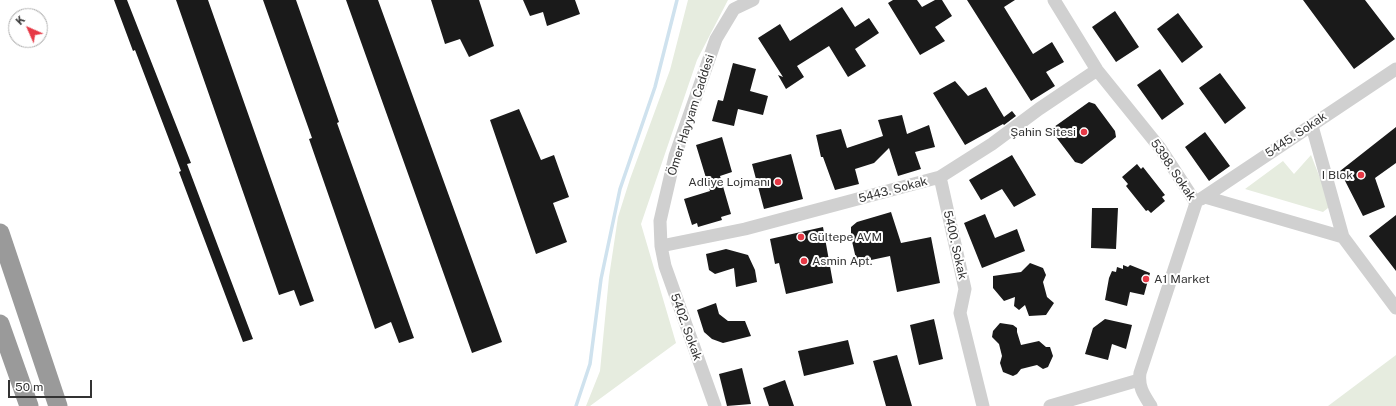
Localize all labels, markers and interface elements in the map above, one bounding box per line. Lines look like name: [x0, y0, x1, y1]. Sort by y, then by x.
north arrow: [8, 8, 48, 48]
text: K: [13, 13, 27, 27]
street label: Ömer Hayyam Caddesi: [665, 52, 717, 178]
street label: 5445. Sokak: [1263, 109, 1329, 161]
place label: Şahin Sitesi: [1010, 125, 1076, 139]
marker: Şahin Sitesi: [1079, 127, 1089, 137]
street label: 5398. Sokak: [1147, 137, 1199, 203]
place label: I Blok: [1322, 168, 1353, 182]
marker: I Blok: [1356, 170, 1366, 180]
street label: 5443. Sokak: [857, 174, 929, 206]
place label: Adliye Lojmanı: [688, 175, 770, 189]
marker: Adliye Lojmanı: [773, 177, 783, 187]
street label: 5400. Sokak: [940, 209, 970, 281]
place label: Gültepe AVM: [809, 230, 882, 244]
marker: Gültepe AVM: [796, 232, 806, 242]
place label: Asmin Apt.: [812, 254, 872, 268]
marker: Asmin Apt.: [799, 256, 809, 266]
place label: A1 Market: [1154, 272, 1210, 286]
marker: A1 Market: [1141, 274, 1151, 284]
street label: 5402. Sokak: [667, 292, 705, 362]
scale bar: [10, 372, 94, 398]
text: 50 m: [15, 380, 43, 394]

